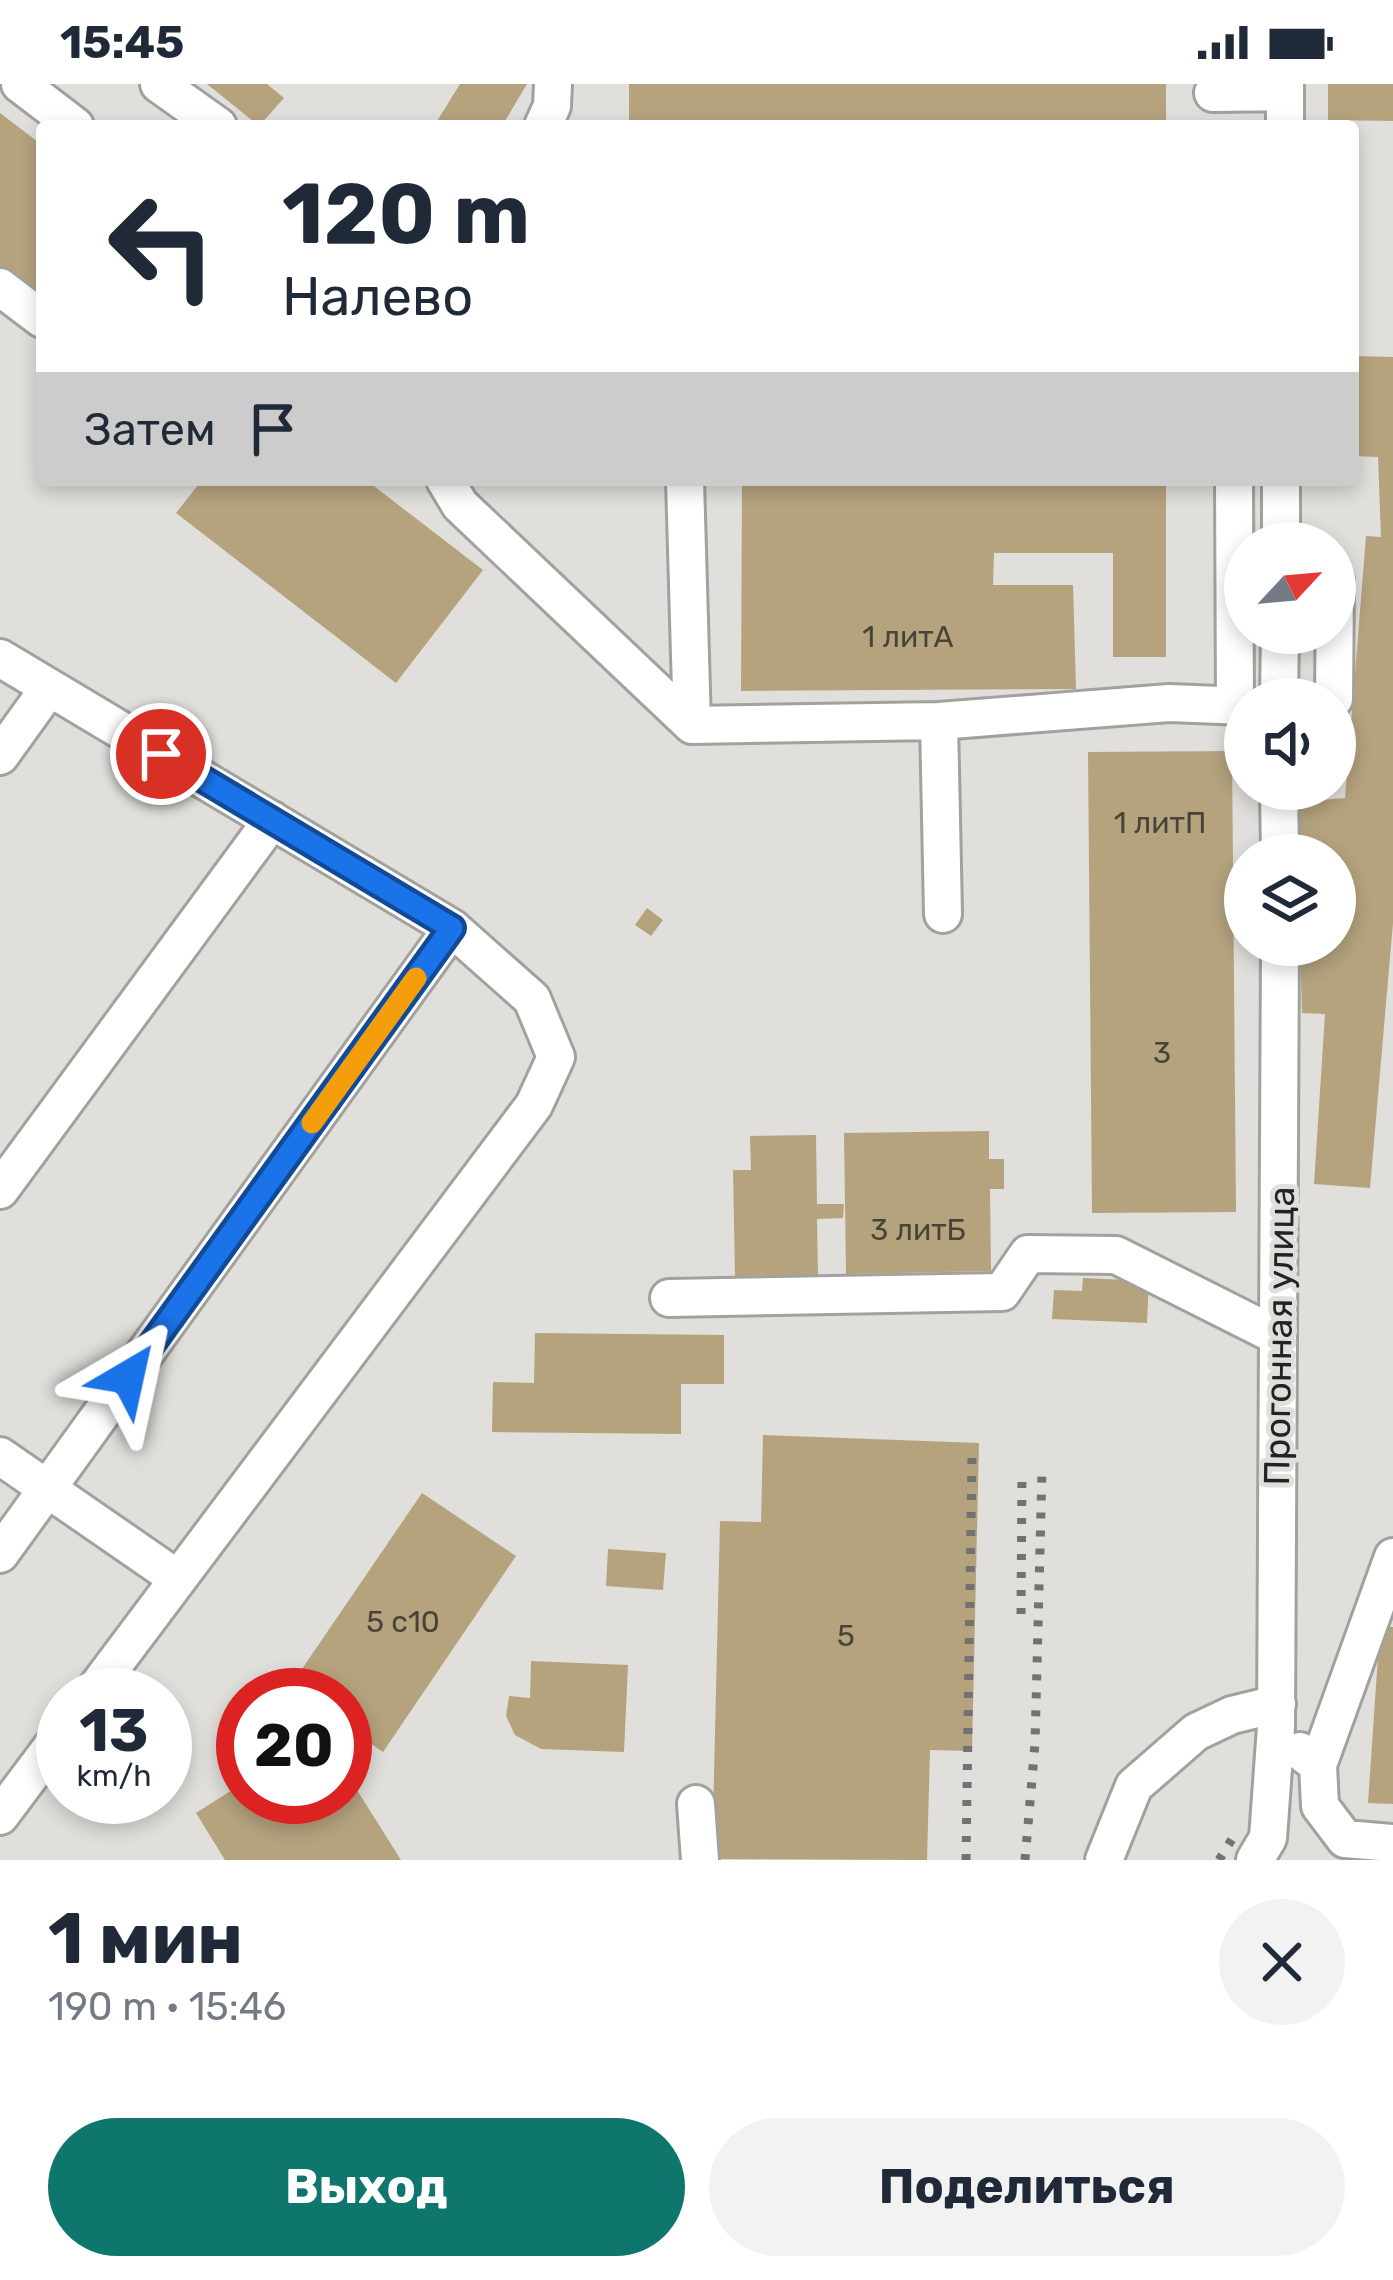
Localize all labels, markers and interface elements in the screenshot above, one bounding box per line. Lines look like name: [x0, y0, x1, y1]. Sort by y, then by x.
text: 15:45: [60, 16, 184, 69]
text: 120 m: [282, 164, 530, 264]
icon: left: [84, 168, 240, 324]
text: Налево: [282, 265, 473, 329]
icon: arrive: [240, 396, 306, 462]
text: Затем: [84, 403, 216, 456]
north arrow: [1224, 522, 1356, 654]
map controls: [1224, 522, 1356, 966]
house number: 1 литА: [862, 619, 954, 655]
button: sound: [1224, 678, 1356, 810]
pin: [110, 703, 212, 805]
icon: arrive: [128, 721, 194, 787]
house number: 1 литП: [1114, 805, 1206, 841]
button: layers: [1224, 834, 1356, 966]
house number: 3: [1153, 1035, 1171, 1071]
street label: Прогонная улица: [1255, 1186, 1303, 1486]
house number: 3 литБ: [870, 1212, 966, 1248]
position arrow: [65, 1314, 191, 1440]
house number: 5 с10: [366, 1604, 440, 1640]
house number: 5: [837, 1618, 855, 1654]
speed limit sign: 20: [216, 1668, 372, 1824]
text: 13: [79, 1695, 149, 1766]
text: km/h: [77, 1758, 151, 1794]
text: 1 мин: [48, 1896, 243, 1981]
button: close: [1219, 1899, 1345, 2025]
text: 190 m · 15:46: [48, 1984, 286, 2030]
button: Выход: [48, 2118, 685, 2256]
button: Поделиться: [709, 2118, 1345, 2256]

